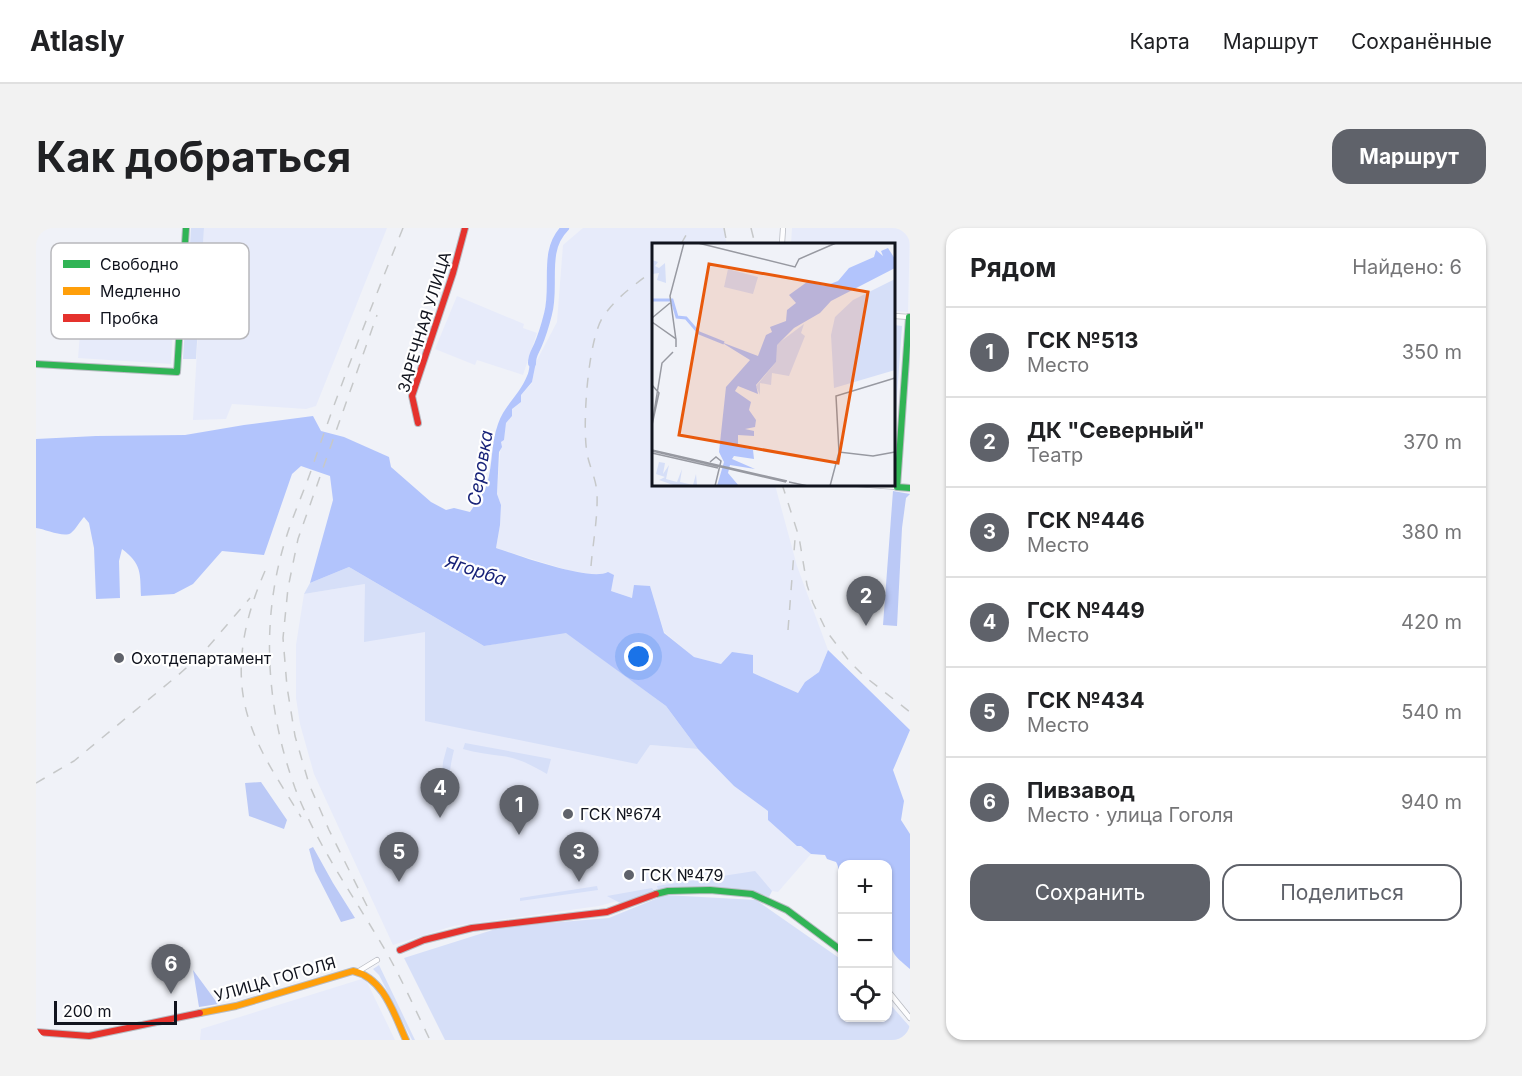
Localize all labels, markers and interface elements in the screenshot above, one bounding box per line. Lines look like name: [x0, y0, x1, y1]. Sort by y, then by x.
text: Atlasly: [30, 24, 125, 58]
text: Карта: [1129, 29, 1190, 54]
text: Маршрут: [1223, 29, 1318, 54]
text: Сохранённые: [1351, 29, 1492, 54]
button: Маршрут: [1332, 129, 1486, 184]
text: Как добраться: [36, 131, 351, 182]
legend: [51, 243, 249, 339]
inset map: [652, 243, 895, 486]
street label: ЗАРЕЧНАЯ УЛИЦА: [393, 249, 455, 395]
text: Рядом: [970, 252, 1056, 283]
text: Свободно: [100, 254, 179, 274]
text: Найдено: 6: [1352, 255, 1462, 279]
text: Медленно: [100, 281, 181, 301]
text: Пробка: [100, 308, 158, 328]
text: ГСК №513: [1027, 327, 1138, 353]
text: 1: [985, 340, 994, 364]
text: 350 m: [1402, 340, 1462, 364]
text: Место: [1027, 353, 1089, 377]
text: ДК "Северный": [1027, 417, 1205, 443]
water label: Серовка: [463, 429, 497, 507]
text: 2: [983, 430, 996, 454]
text: 370 m: [1403, 430, 1462, 454]
text: Театр: [1027, 443, 1083, 467]
text: ГСК №446: [1027, 507, 1145, 533]
text: 3: [983, 520, 996, 544]
text: 380 m: [1402, 520, 1462, 544]
text: Место: [1027, 533, 1089, 557]
water label: Ягорба: [442, 550, 509, 590]
pin: 2: [846, 576, 886, 626]
text: ГСК №449: [1027, 597, 1145, 623]
text: 4: [983, 610, 996, 634]
text: 420 m: [1401, 610, 1462, 634]
text: Место: [1027, 623, 1089, 647]
your location: [624, 642, 653, 671]
place label: Охотдепартамент: [131, 648, 272, 668]
marker: Охотдепартамент: [112, 651, 126, 665]
text: ГСК №434: [1027, 687, 1145, 713]
text: 5: [983, 700, 996, 724]
text: 540 m: [1401, 700, 1462, 724]
text: Место: [1027, 713, 1089, 737]
pin: 4: [420, 768, 460, 818]
text: Пивзавод: [1027, 777, 1135, 803]
pin: 1: [500, 786, 538, 835]
text: 6: [983, 790, 996, 814]
text: 940 m: [1401, 790, 1462, 814]
text: Место · улица Гоголя: [1027, 803, 1234, 827]
place label: ГСК №674: [580, 804, 662, 824]
marker: ГСК №674: [561, 807, 575, 821]
pin: 5: [380, 832, 418, 882]
pin: 3: [560, 832, 598, 882]
map controls: [838, 860, 892, 1022]
button: +: [838, 860, 892, 914]
button: Сохранить: [970, 864, 1210, 921]
button: Поделиться: [1222, 864, 1462, 921]
place label: ГСК №479: [641, 865, 723, 885]
marker: ГСК №479: [622, 868, 636, 882]
button: −: [838, 914, 892, 968]
pin: 6: [152, 944, 190, 994]
street label: УЛИЦА ГОГОЛЯ: [212, 952, 338, 1006]
button: locate: [838, 968, 892, 1022]
scale bar: [54, 998, 177, 1026]
text: 200 m: [63, 1001, 111, 1021]

